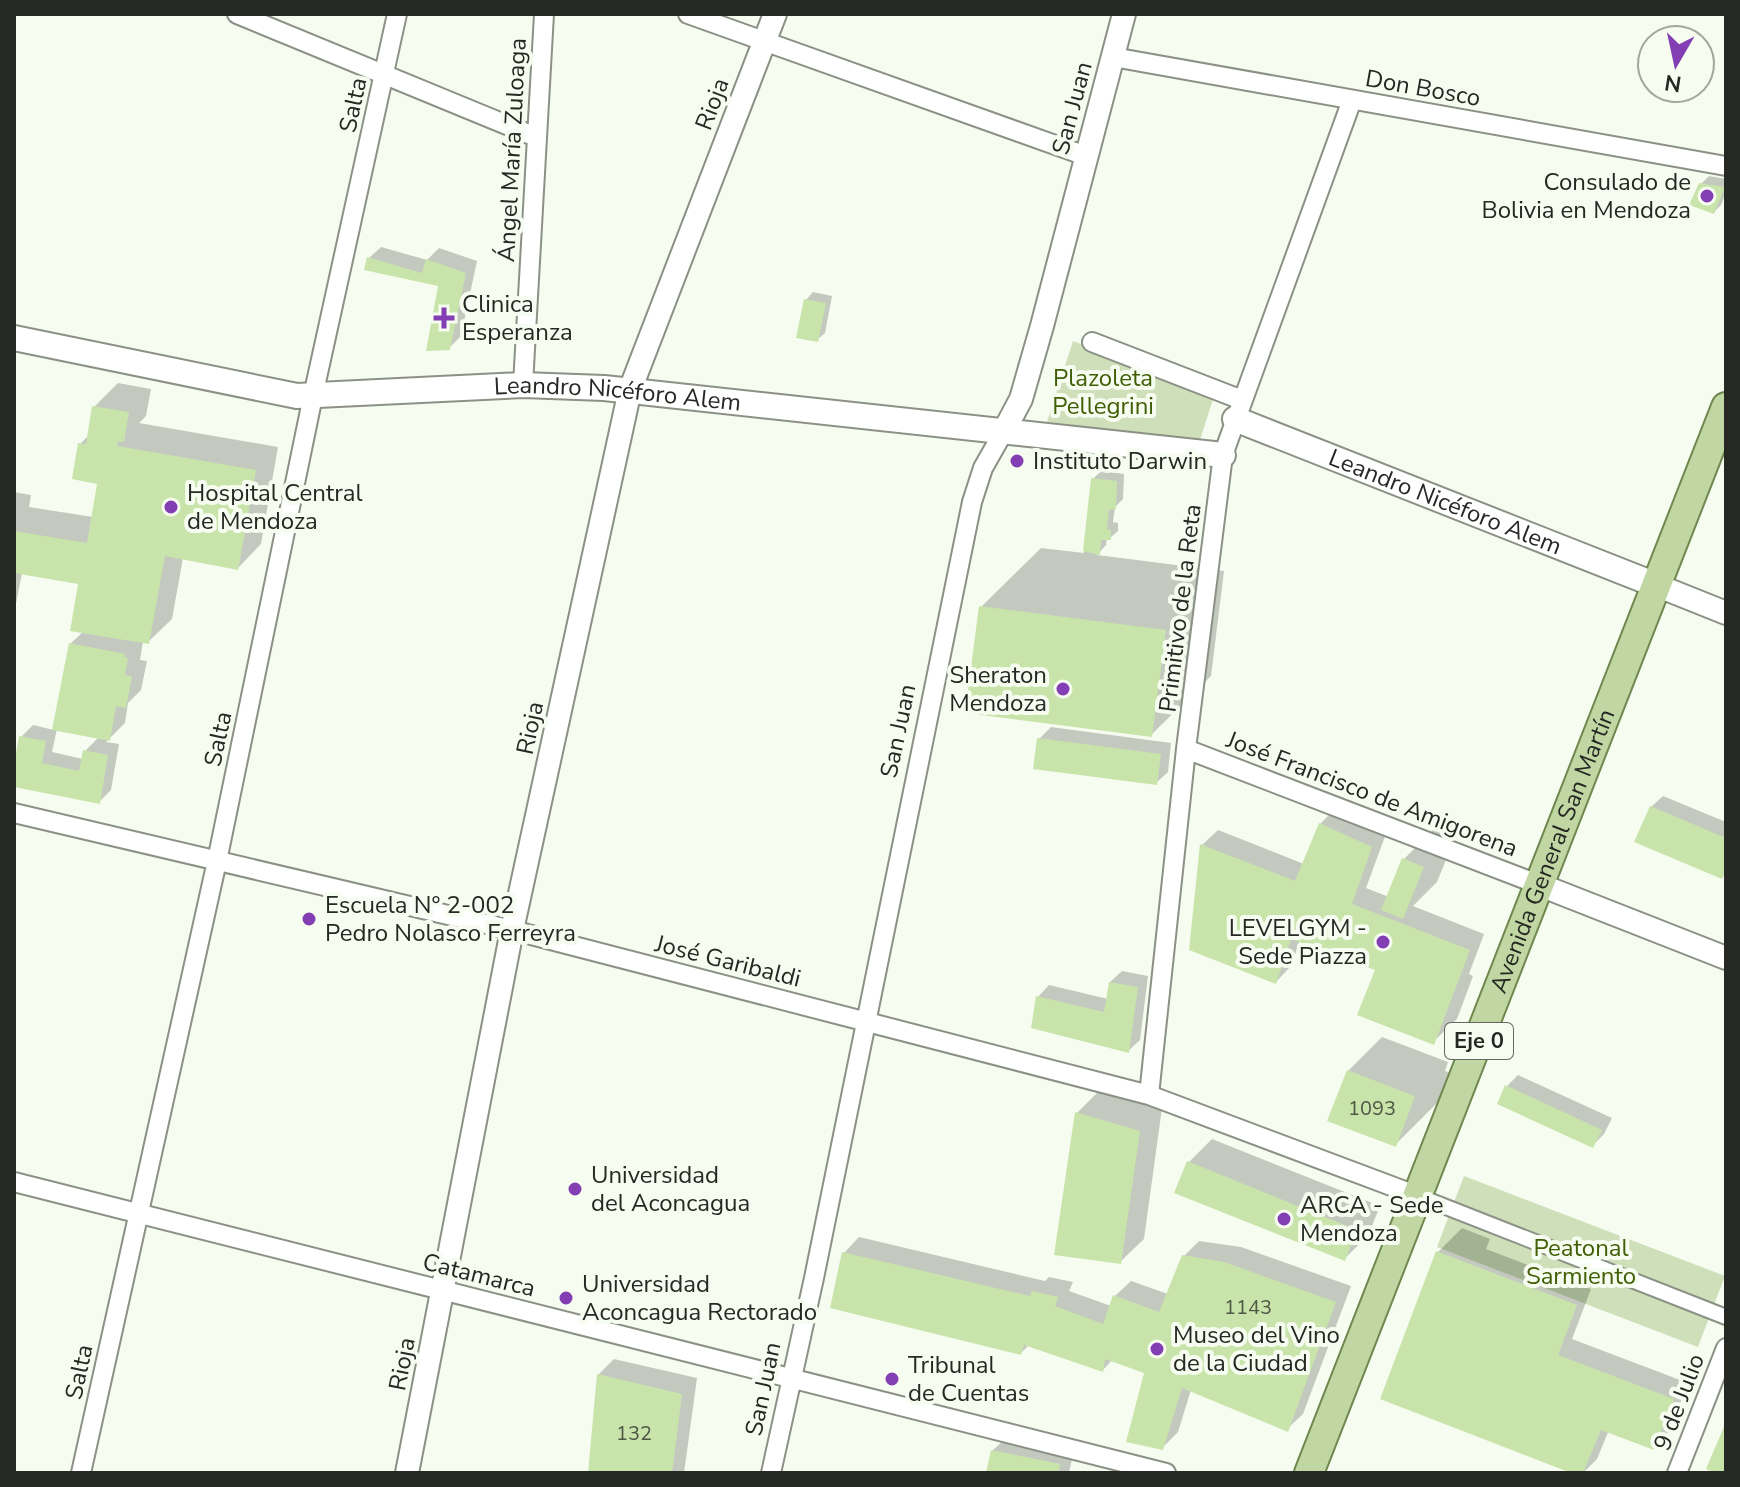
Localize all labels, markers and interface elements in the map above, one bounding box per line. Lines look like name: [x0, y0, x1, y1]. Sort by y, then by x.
north arrow: [1636, 24, 1716, 104]
street label: Ángel María Zuloaga: [490, 37, 534, 263]
street label: San Juan: [1044, 58, 1100, 158]
street label: Don Bosco: [1363, 62, 1483, 114]
text: N: [1663, 67, 1684, 99]
street label: Rioja: [688, 73, 736, 135]
street label: Salta: [332, 75, 374, 135]
place label: Consulado de Bolivia en Mendoza: [1482, 166, 1691, 226]
marker: Consulado de Bolivia en Mendoza: [1698, 187, 1716, 205]
place label: Clinica Esperanza: [462, 288, 573, 348]
marker: Clinica Esperanza: [433, 307, 455, 329]
park label: Plazoleta Pellegrini: [1052, 362, 1154, 422]
street label: Leandro Nicéforo Alem: [493, 369, 743, 419]
street label: Leandro Nicéforo Alem: [1324, 442, 1566, 562]
place label: Instituto Darwin: [1033, 445, 1207, 477]
marker: Instituto Darwin: [1008, 452, 1026, 470]
place label: Hospital Central de Mendoza: [187, 477, 363, 537]
marker: Hospital Central de Mendoza: [162, 498, 180, 516]
street label: Primitivo de la Reta: [1151, 502, 1209, 714]
place label: Sheraton Mendoza: [949, 659, 1047, 719]
marker: Sheraton Mendoza: [1054, 680, 1072, 698]
street label: San Juan: [872, 681, 924, 781]
street label: Rioja: [509, 699, 551, 757]
street label: Avenida General San Martín: [1482, 704, 1622, 998]
street label: Salta: [197, 709, 239, 769]
street label: José Francisco de Amigorena: [1221, 723, 1522, 864]
place label: Escuela N° 2-002 Pedro Nolasco Ferreyra: [325, 889, 576, 949]
marker: Escuela N° 2-002 Pedro Nolasco Ferreyra: [300, 910, 318, 928]
place label: LEVELGYM - Sede Piazza: [1229, 912, 1367, 972]
street label: José Garibaldi: [651, 927, 804, 995]
marker: LEVELGYM - Sede Piazza: [1374, 933, 1392, 951]
road number: Eje 0: [1445, 1023, 1513, 1059]
house number: 1093: [1348, 1095, 1396, 1122]
place label: Universidad del Aconcagua: [591, 1159, 750, 1219]
marker: Universidad del Aconcagua: [566, 1180, 584, 1198]
place label: ARCA - Sede Mendoza: [1300, 1189, 1443, 1249]
marker: ARCA - Sede Mendoza: [1275, 1210, 1293, 1228]
park label: Peatonal Sarmiento: [1526, 1232, 1636, 1292]
street label: Catamarca: [419, 1246, 539, 1304]
place label: Universidad Aconcagua Rectorado: [582, 1268, 817, 1328]
marker: Universidad Aconcagua Rectorado: [557, 1289, 575, 1307]
house number: 1143: [1224, 1294, 1272, 1321]
place label: Museo del Vino de la Ciudad: [1173, 1319, 1340, 1379]
street label: Rioja: [381, 1335, 423, 1393]
street label: San Juan: [737, 1339, 789, 1439]
marker: Museo del Vino de la Ciudad: [1148, 1340, 1166, 1358]
street label: Salta: [58, 1342, 100, 1402]
place label: Tribunal de Cuentas: [908, 1349, 1029, 1409]
street label: 9 de Julio: [1646, 1349, 1712, 1455]
marker: Tribunal de Cuentas: [883, 1370, 901, 1388]
house number: 132: [616, 1420, 652, 1447]

